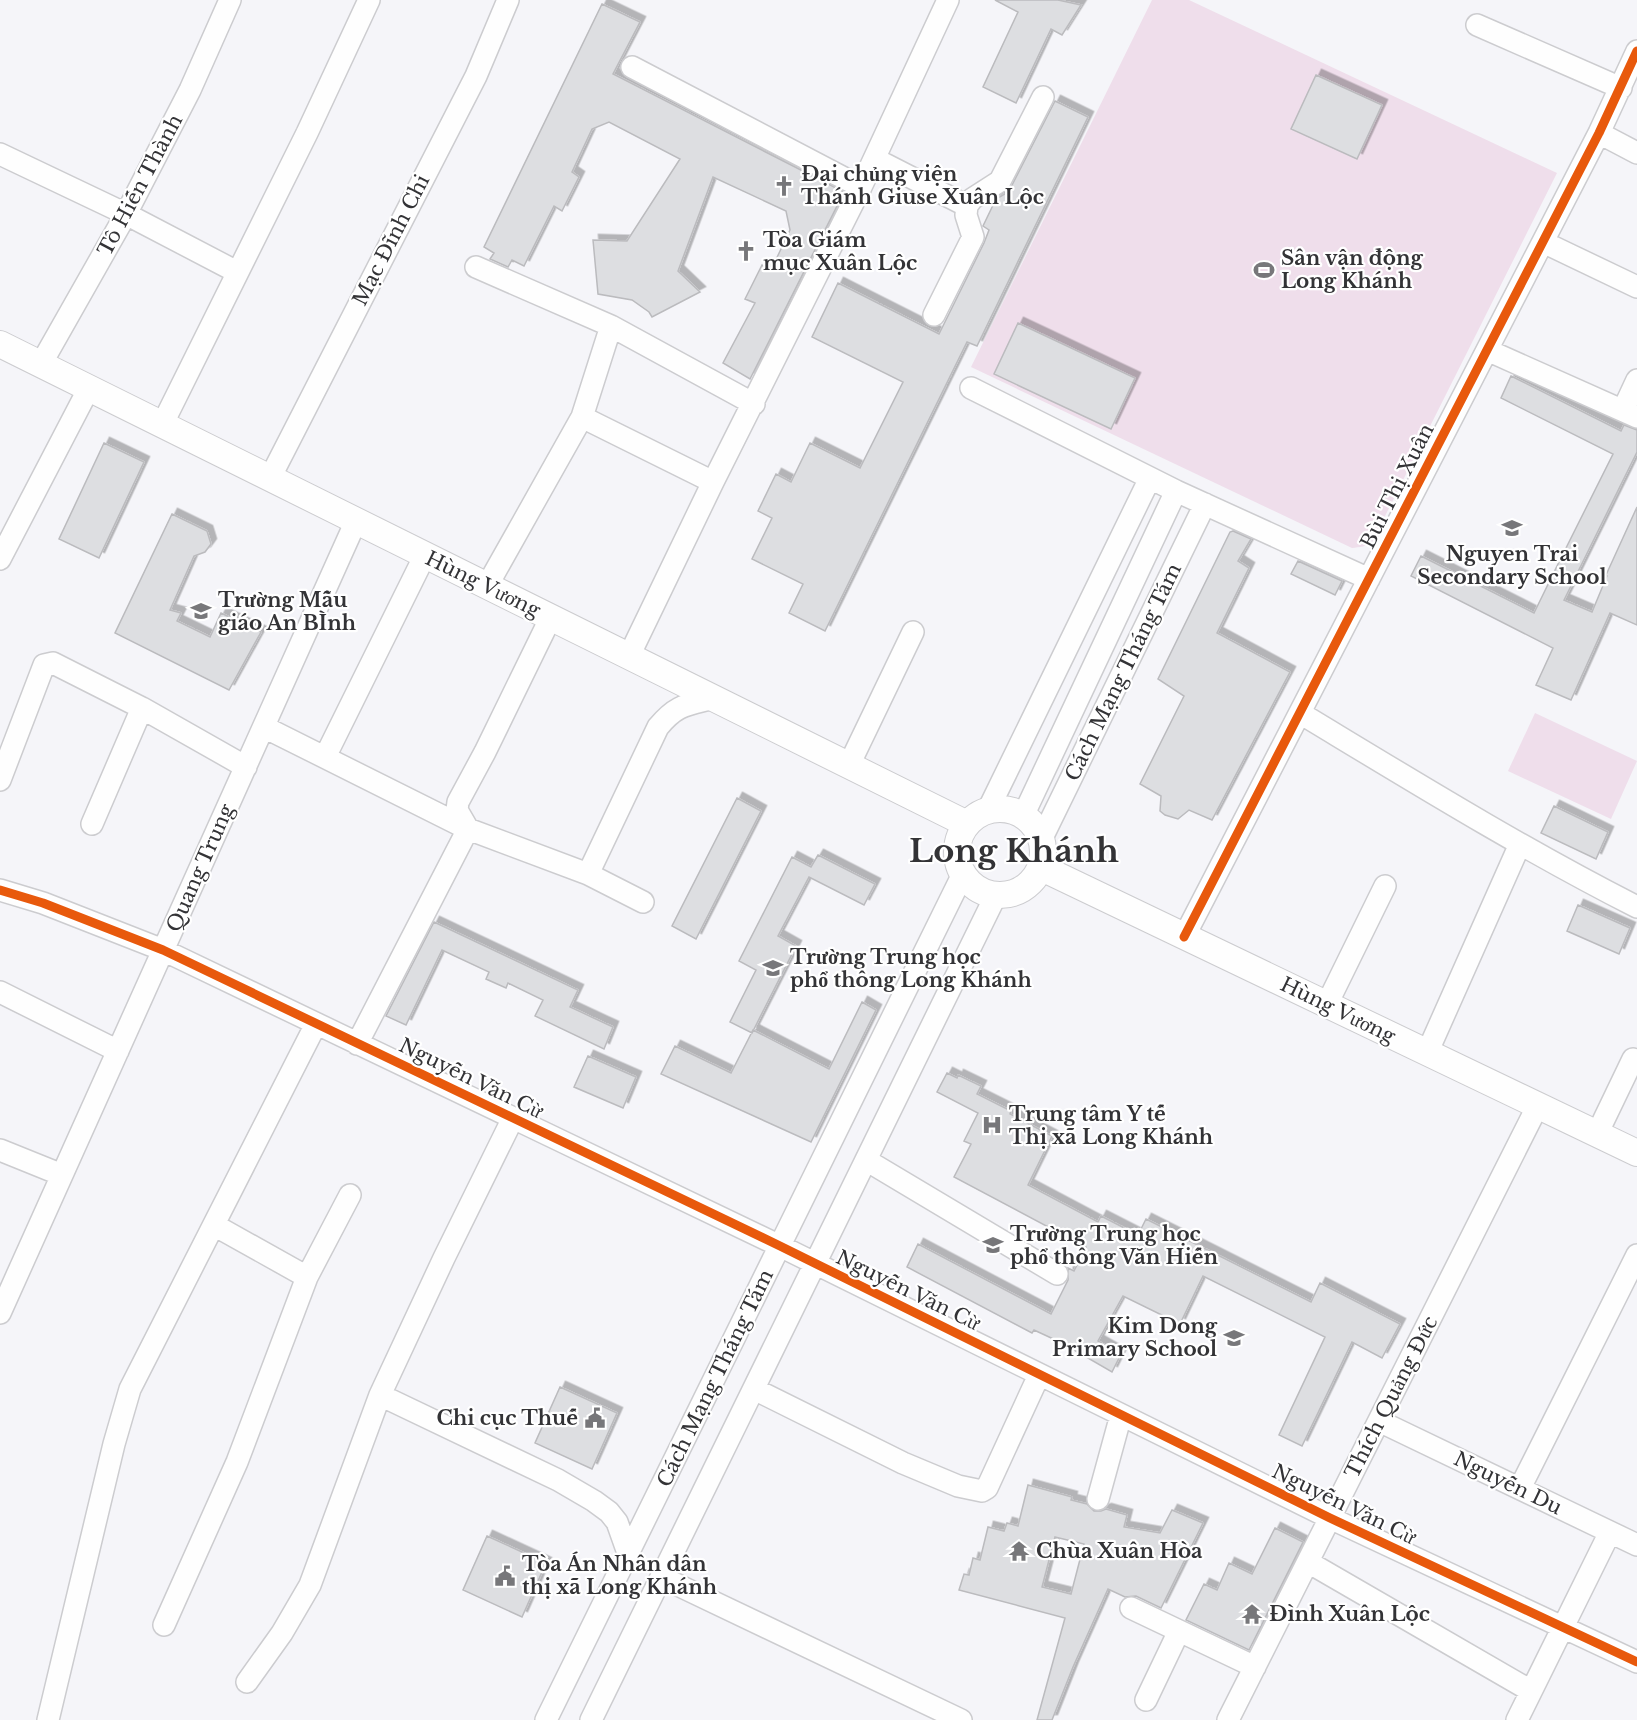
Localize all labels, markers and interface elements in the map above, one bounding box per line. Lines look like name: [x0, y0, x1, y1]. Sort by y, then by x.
street label: Tô Hiến Thành: [93, 110, 188, 260]
place label: Đại chủng viện Thánh Giuse Xuân Lộc: [801, 162, 1044, 209]
street label: Mạc Đĩnh Chi: [348, 170, 434, 309]
church icon: Đại chủng viện Thánh Giuse Xuân Lộc: [772, 174, 796, 198]
place label: Tòa Giám mục Xuân Lộc: [763, 228, 917, 275]
church icon: Tòa Giám mục Xuân Lộc: [734, 239, 758, 263]
place label: Sân vận động Long Khánh: [1281, 246, 1423, 293]
sports icon: Sân vận động Long Khánh: [1252, 258, 1276, 282]
street label: Bùi Thị Xuân: [1355, 419, 1439, 552]
school or university icon: Nguyen Trai Secondary School: [1500, 516, 1524, 540]
place label: Nguyen Trai Secondary School: [1417, 542, 1607, 589]
street label: Hùng Vương: [422, 546, 545, 623]
street label: Cách Mạng Tháng Tám: [1060, 559, 1186, 785]
place label: Trường Mẫu giáo An BÌnh: [218, 588, 357, 635]
school or university icon: Trường Mẫu giáo An BÌnh: [189, 599, 213, 623]
street label: Quang Trung: [161, 799, 239, 936]
district label: Long Khánh: [909, 831, 1119, 871]
place label: Trường Trung học phổ thông Long Khánh: [790, 945, 1032, 992]
school or university icon: Trường Trung học phổ thông Long Khánh: [761, 956, 785, 980]
street label: Hùng Vương: [1277, 972, 1400, 1049]
street label: Nguyễn Văn Cừ: [395, 1033, 548, 1124]
place label: Trung tâm Y tế Thị xã Long Khánh: [1009, 1102, 1214, 1149]
hospital icon: Trung tâm Y tế Thị xã Long Khánh: [980, 1113, 1004, 1137]
place label: Trường Trung học phổ thông Văn Hiến: [1010, 1222, 1218, 1269]
school or university icon: Trường Trung học phổ thông Văn Hiến: [981, 1233, 1005, 1257]
street label: Nguyễn Văn Cừ: [832, 1245, 985, 1336]
street label: Cách Mạng Tháng Tám: [652, 1265, 778, 1491]
street label: Thích Quảng Đức: [1340, 1312, 1442, 1482]
place label: Kim Dong Primary School: [1052, 1314, 1218, 1361]
school or university icon: Kim Dong Primary School: [1222, 1326, 1246, 1350]
place label: Chi cục Thuế: [437, 1406, 578, 1430]
public building icon: Chi cục Thuế: [583, 1406, 607, 1430]
street label: Nguyễn Du: [1450, 1447, 1566, 1519]
street label: Nguyễn Văn Cừ: [1268, 1459, 1421, 1550]
temple icon: Chùa Xuân Hòa: [1007, 1539, 1031, 1563]
place label: Chùa Xuân Hòa: [1036, 1539, 1203, 1563]
place label: Tòa Án Nhân dân thị xã Long Khánh: [522, 1551, 718, 1599]
public building icon: Tòa Án Nhân dân thị xã Long Khánh: [493, 1564, 517, 1588]
temple icon: Đình Xuân Lộc: [1240, 1602, 1264, 1626]
place label: Đình Xuân Lộc: [1269, 1602, 1430, 1626]

